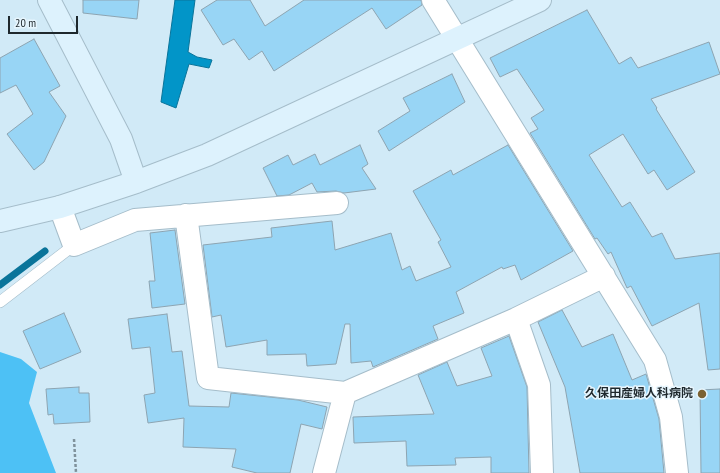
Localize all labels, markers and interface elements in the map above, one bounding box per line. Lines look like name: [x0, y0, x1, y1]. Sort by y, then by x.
scale bar: [10, 8, 80, 34]
text: 20 m: [15, 15, 36, 30]
place label: 久保田産婦人科病院: [585, 387, 693, 401]
marker: 久保田産婦人科病院: [696, 388, 708, 400]

